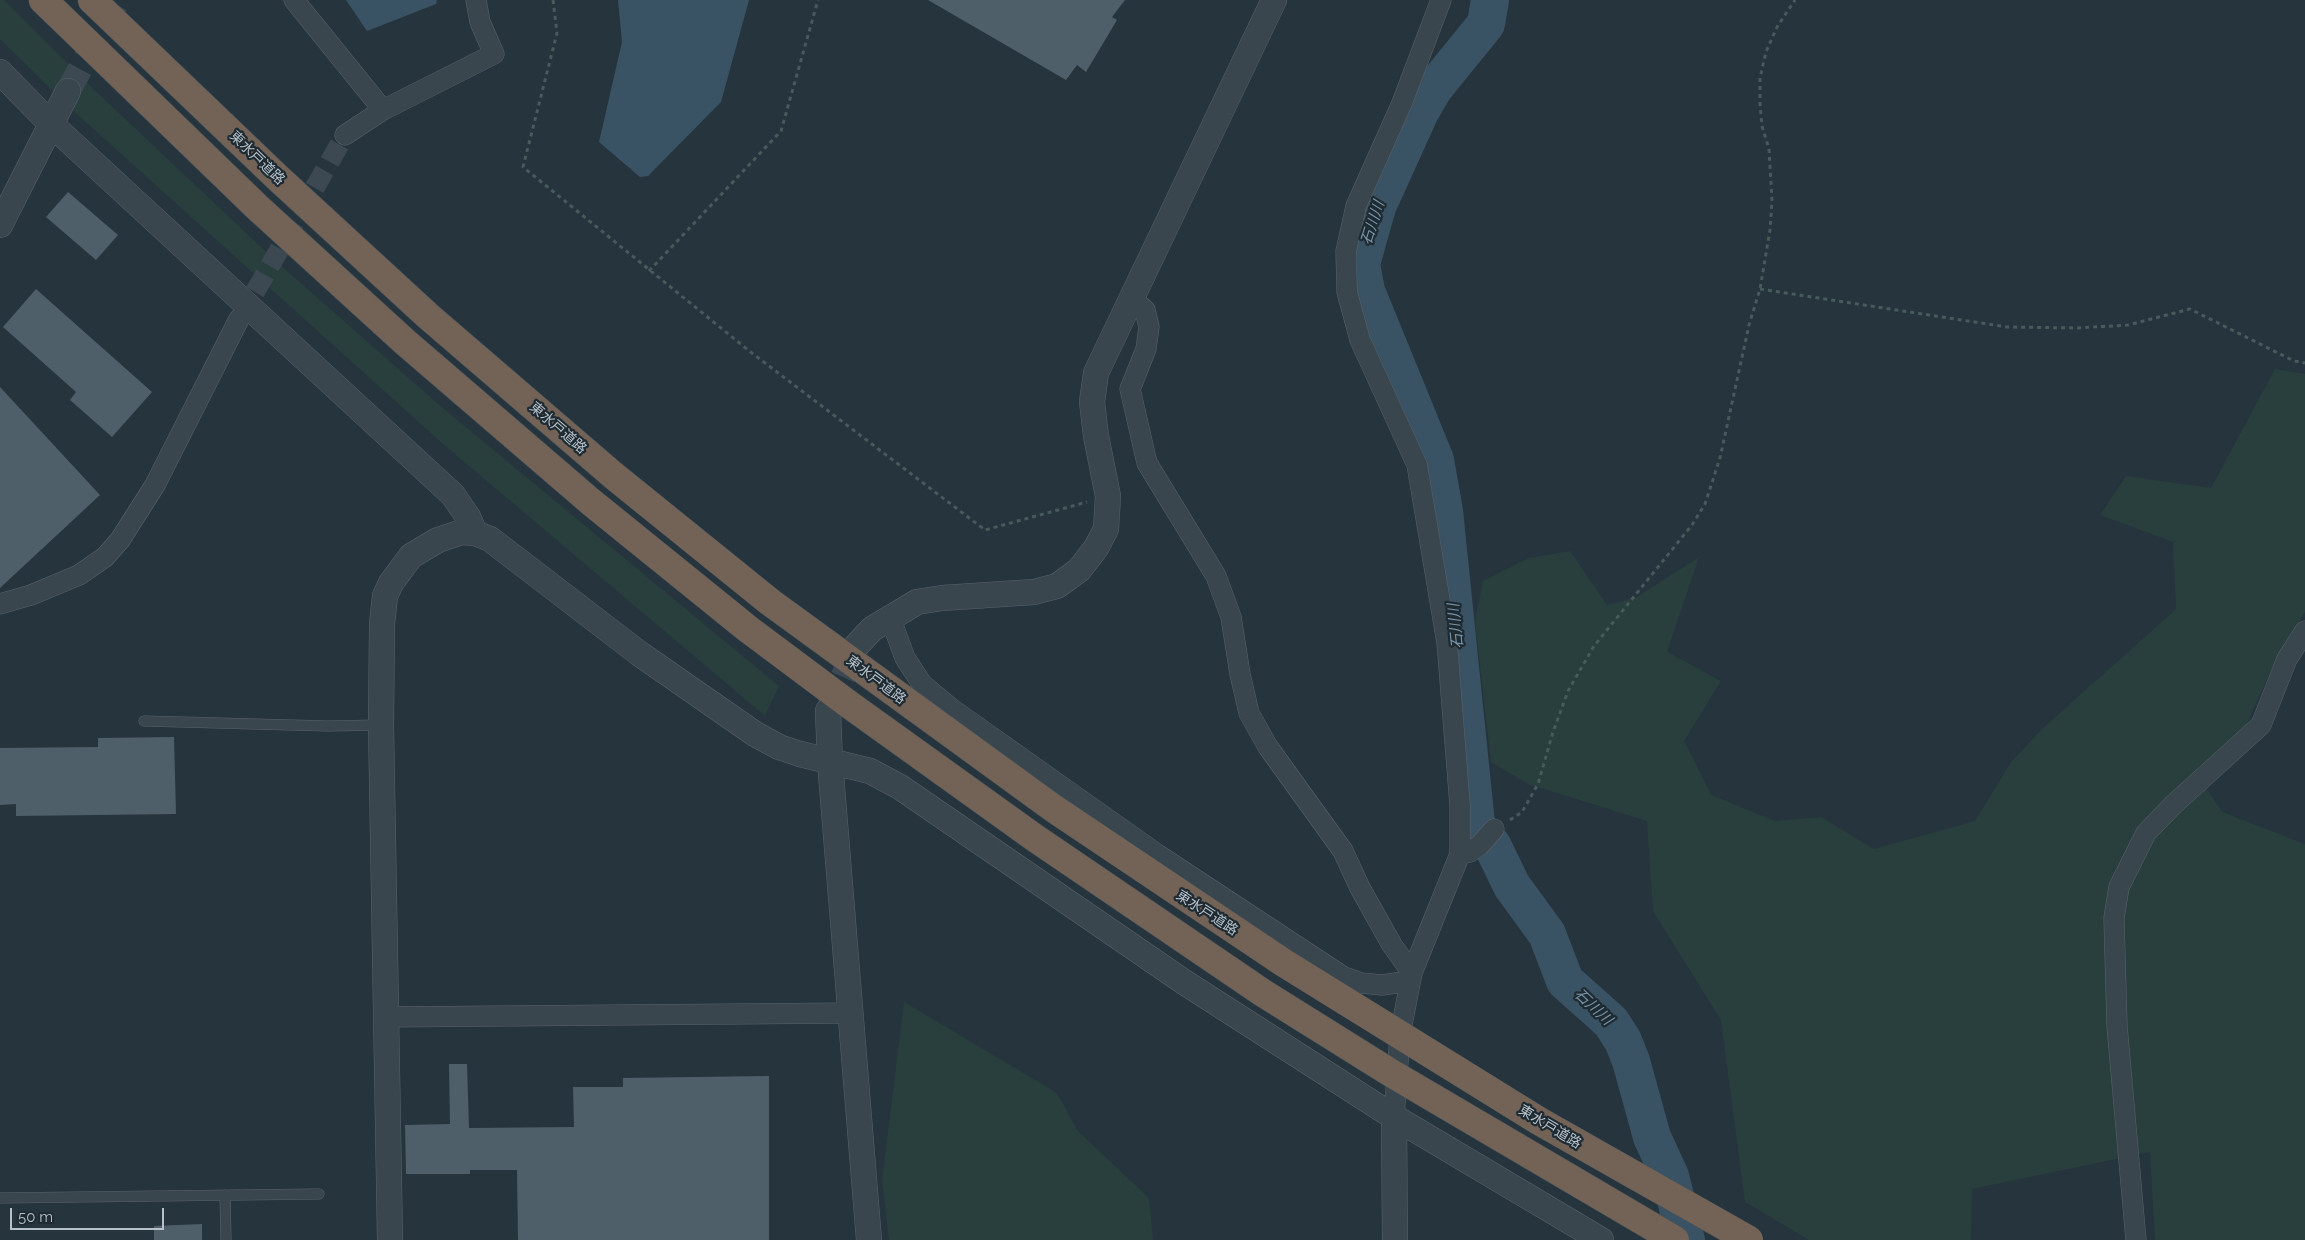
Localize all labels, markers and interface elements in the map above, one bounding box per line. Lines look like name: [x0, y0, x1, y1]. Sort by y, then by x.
street label: 東水戸道路: [226, 128, 288, 188]
water label: 石川川: [1357, 199, 1389, 247]
street label: 東水戸道路: [526, 399, 590, 457]
water label: 石川川: [1445, 603, 1467, 649]
street label: 東水戸道路: [843, 652, 909, 708]
street label: 東水戸道路: [1173, 887, 1241, 939]
water label: 石川川: [1570, 985, 1616, 1029]
street label: 東水戸道路: [1516, 1102, 1584, 1152]
scale bar: [12, 1198, 166, 1230]
text: 50 m: [18, 1208, 53, 1226]

